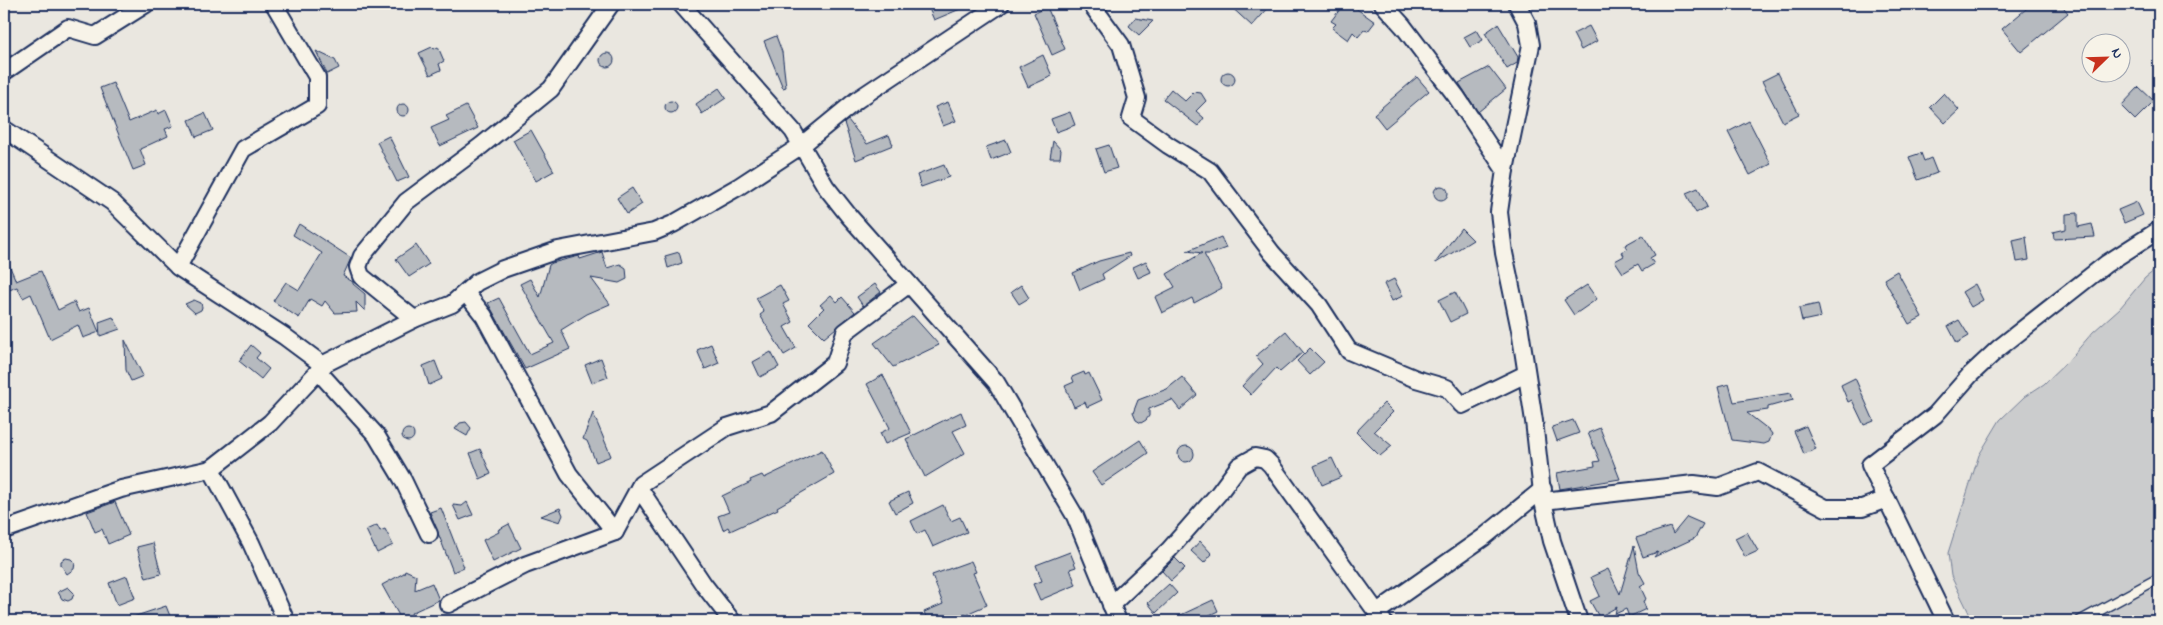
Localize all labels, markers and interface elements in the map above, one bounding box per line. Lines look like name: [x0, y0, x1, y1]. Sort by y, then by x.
north arrow: [2080, 32, 2130, 82]
text: N: [2105, 45, 2128, 62]

